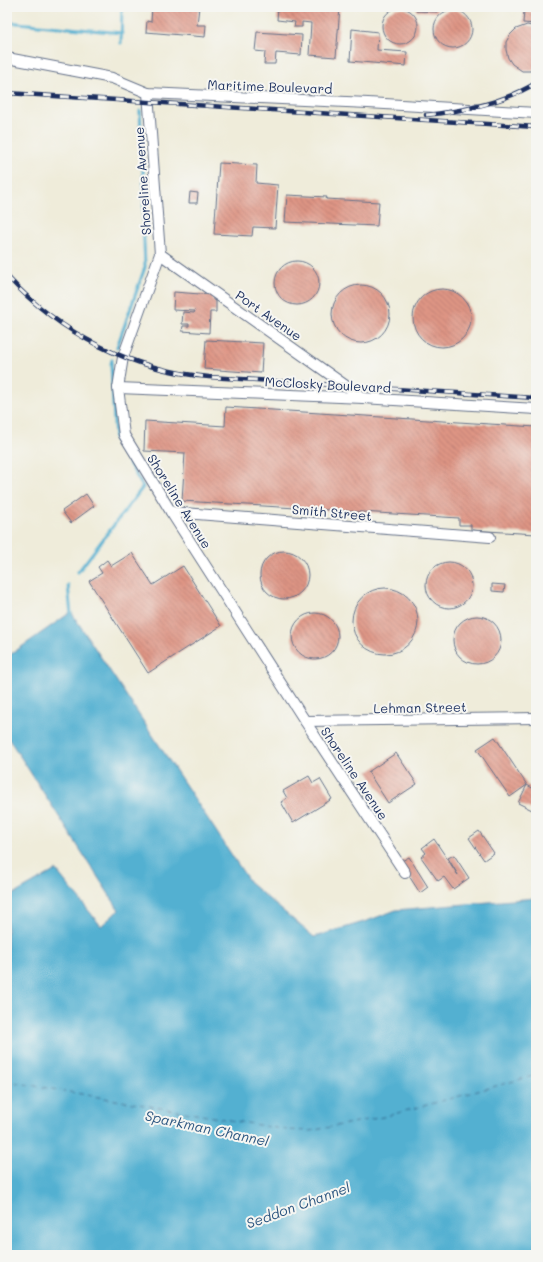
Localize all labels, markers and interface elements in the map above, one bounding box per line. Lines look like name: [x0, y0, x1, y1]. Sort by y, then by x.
street label: Maritime Boulevard: [207, 75, 333, 97]
street label: Shoreline Avenue: [130, 126, 154, 236]
street label: Port Avenue: [233, 286, 305, 344]
street label: McClosky Boulevard: [264, 372, 392, 396]
street label: Shoreline Avenue: [144, 450, 216, 552]
street label: Smith Street: [291, 500, 373, 524]
street label: Lehman Street: [373, 698, 467, 716]
street label: Shoreline Avenue: [318, 723, 392, 823]
water label: Sparkman Channel: [143, 1106, 271, 1151]
water label: Seddon Channel: [243, 1177, 353, 1233]

